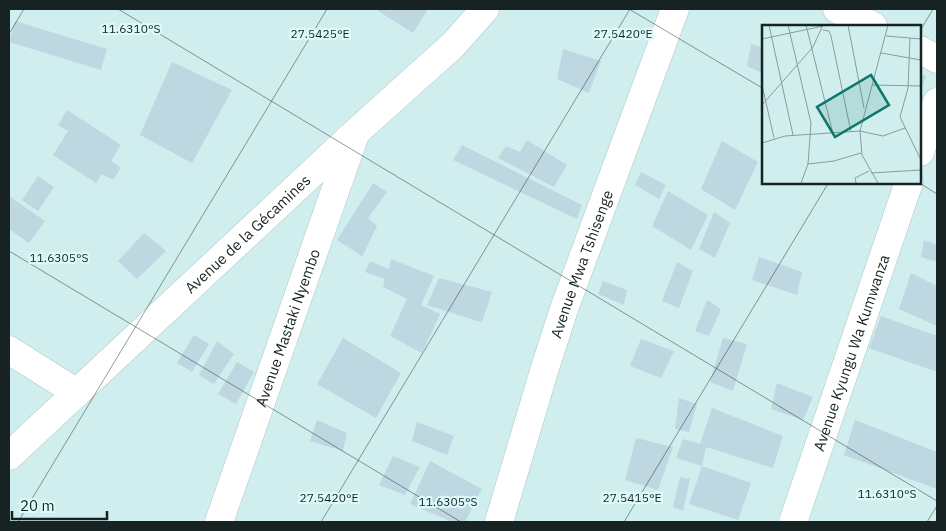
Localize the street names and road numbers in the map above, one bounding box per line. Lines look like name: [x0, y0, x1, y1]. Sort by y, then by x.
street label: Avenue de la Gécamines: [180, 170, 314, 297]
street label: Avenue Mwa Tshisenge: [546, 187, 617, 340]
street label: Avenue Mastaki Nyembo: [251, 246, 324, 409]
street label: Avenue Kyungu Wa Kumwanza: [809, 252, 893, 453]

